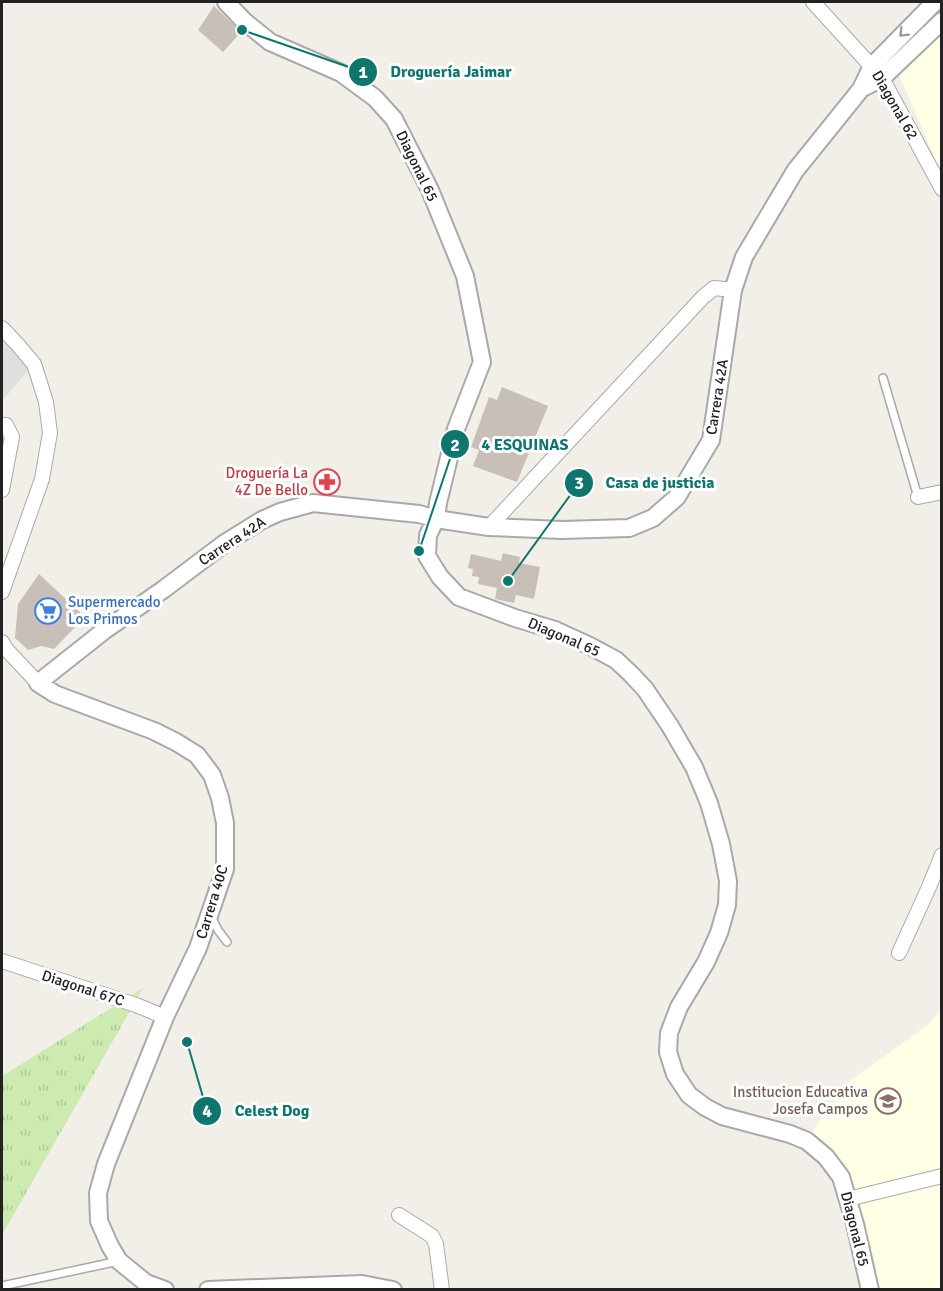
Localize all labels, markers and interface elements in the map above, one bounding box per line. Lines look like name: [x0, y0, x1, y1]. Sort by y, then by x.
one-way arrow: [900, 26, 911, 37]
callout: Droguería Jaimar: [348, 55, 524, 89]
text: 1: [358, 61, 368, 83]
text: Droguería Jaimar: [390, 62, 512, 82]
street label: Diagonal 62: [868, 67, 922, 143]
street label: Diagonal 65: [392, 128, 442, 204]
street label: Carrera 42A: [702, 358, 732, 436]
callout: 4 ESQUINAS: [440, 427, 581, 461]
text: 2: [450, 434, 460, 456]
text: 4 ESQUINAS: [482, 435, 569, 455]
place label: Droguería La 4Z De Bello: [226, 464, 308, 499]
callout: Casa de justicia: [564, 466, 727, 500]
pharmacy icon: Droguería La 4Z De Bello: [312, 467, 342, 497]
text: 3: [574, 472, 584, 494]
text: Casa de justicia: [605, 473, 715, 493]
street label: Carrera 42A: [195, 513, 269, 569]
place label: Supermercado Los Primos: [68, 593, 161, 628]
supermarket icon: Supermercado Los Primos: [33, 596, 63, 626]
street label: Diagonal 65: [525, 614, 603, 660]
street label: Carrera 40C: [192, 863, 232, 941]
street label: Diagonal 67C: [39, 966, 127, 1010]
place label: Institucion Educativa Josefa Campos: [733, 1083, 868, 1118]
school or university icon: Institucion Educativa Josefa Campos: [873, 1086, 903, 1116]
callout: Celest Dog: [192, 1094, 321, 1128]
text: 4: [202, 1100, 212, 1122]
text: Celest Dog: [235, 1101, 310, 1121]
street label: Diagonal 65: [837, 1190, 873, 1268]

